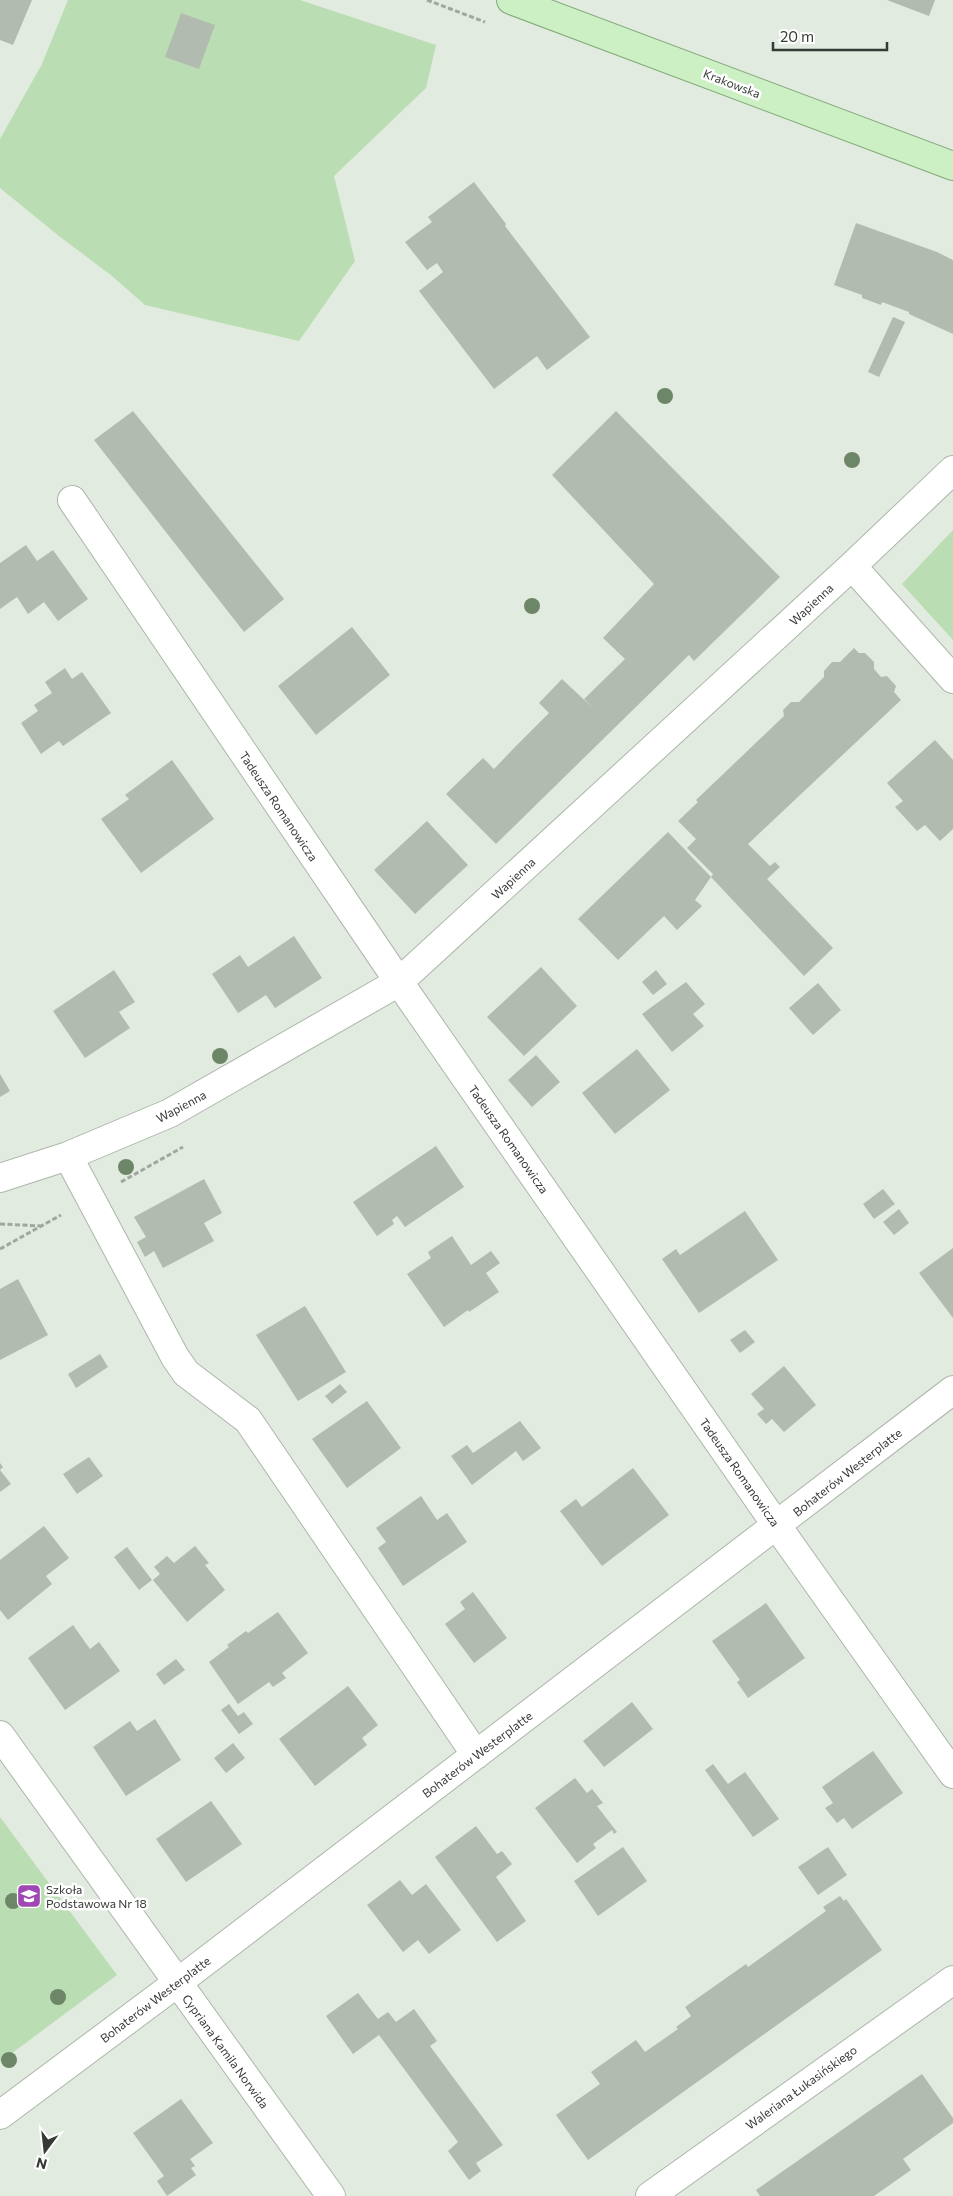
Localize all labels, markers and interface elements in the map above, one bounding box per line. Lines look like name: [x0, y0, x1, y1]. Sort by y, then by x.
scale bar: [773, 20, 887, 52]
text: 20 m: [780, 27, 814, 45]
street label: Krakowska: [701, 66, 763, 100]
street label: Wapienna: [786, 580, 836, 628]
street label: Tadeusza Romanowicza: [237, 749, 321, 863]
street label: Wapienna: [488, 854, 538, 902]
street label: Tadeusza Romanowicza: [466, 1082, 552, 1196]
street label: Wapienna: [154, 1087, 208, 1125]
street label: Tadeusza Romanowicza: [697, 1415, 783, 1529]
street label: Bohaterów Westerplatte: [790, 1425, 904, 1519]
street label: Bohaterów Westerplatte: [419, 1708, 535, 1800]
place label: Szkoła Podstawowa Nr 18: [46, 1882, 147, 1910]
school or university icon: Szkoła Podstawowa Nr 18: [16, 1883, 42, 1909]
street label: Bohaterów Westerplatte: [97, 1953, 213, 2045]
street label: Cypriana Kamila Norwida: [180, 1991, 272, 2111]
street label: Waleriana Łukasińskiego: [743, 2042, 859, 2132]
north arrow: [20, 2126, 70, 2176]
text: N: [34, 2154, 49, 2174]

